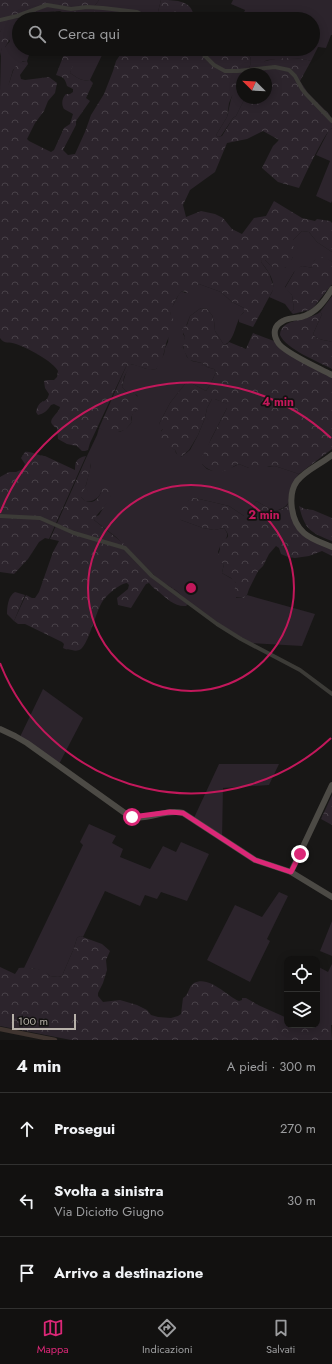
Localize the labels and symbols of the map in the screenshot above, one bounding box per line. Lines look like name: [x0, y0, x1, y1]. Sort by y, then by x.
north arrow: [236, 68, 272, 104]
text: 4 min: [262, 393, 294, 411]
text: 2 min: [248, 506, 280, 524]
centre of rings: [184, 581, 198, 595]
route start: [123, 808, 141, 826]
route end: [291, 845, 309, 863]
scale bar: [12, 1012, 76, 1031]

